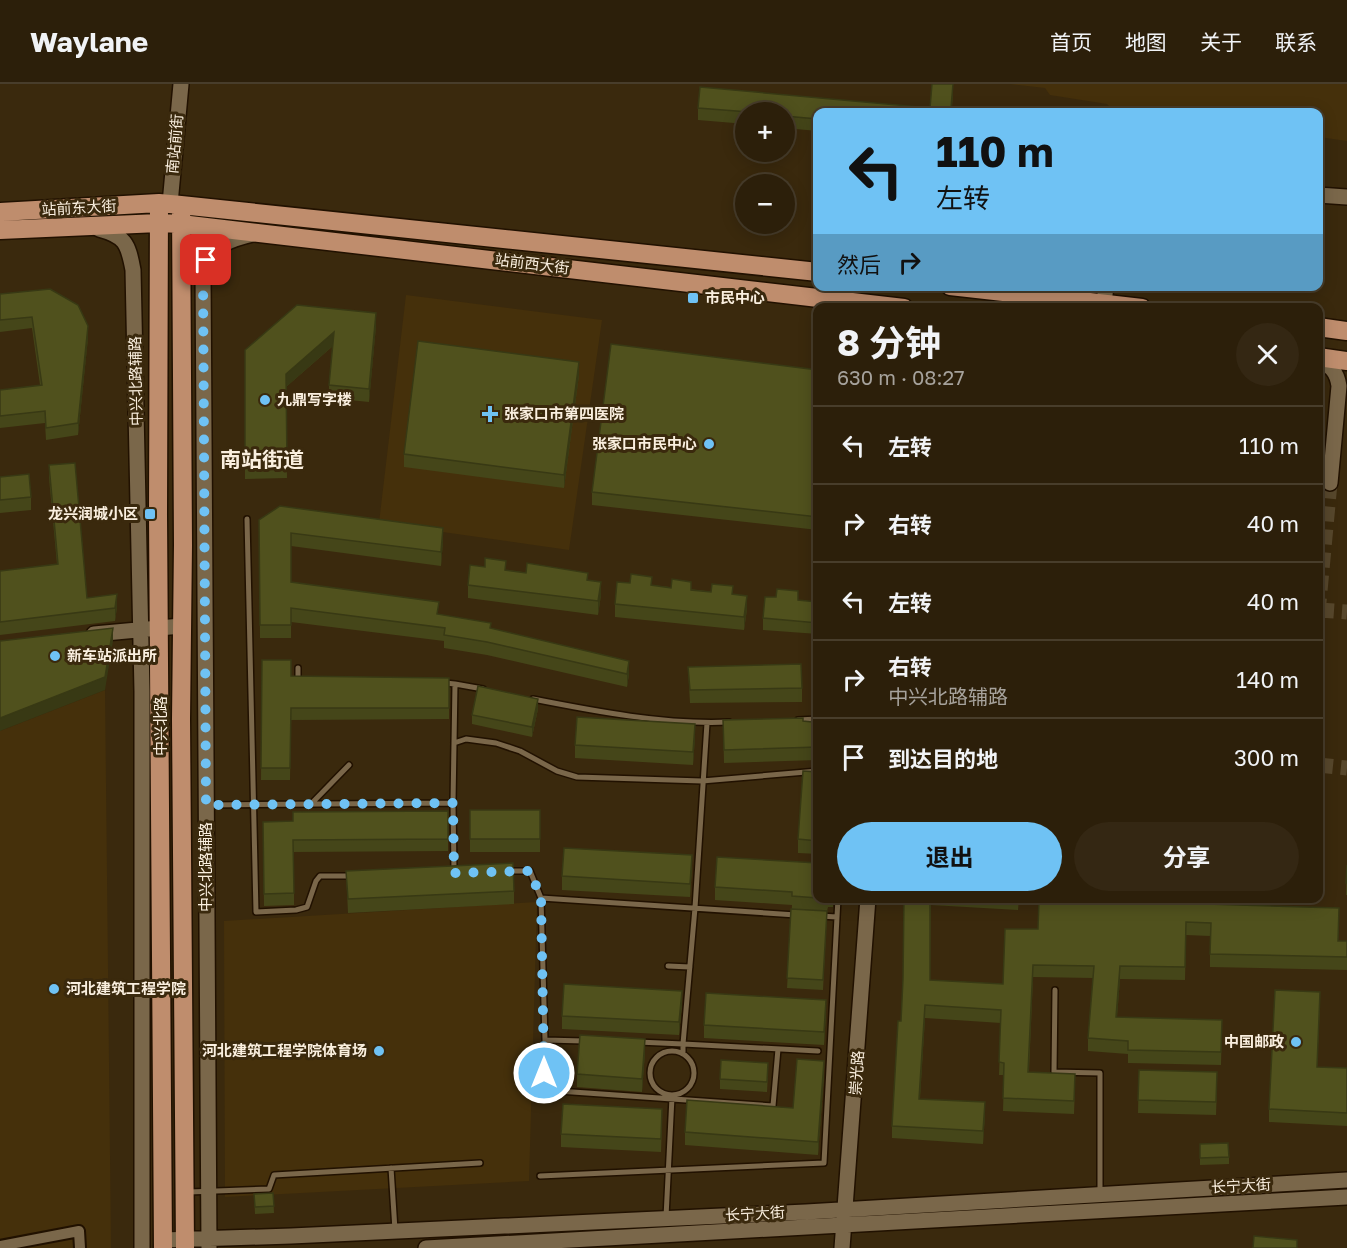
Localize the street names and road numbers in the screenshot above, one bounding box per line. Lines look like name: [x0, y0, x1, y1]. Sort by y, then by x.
street label: 南站前街: [162, 113, 186, 175]
street label: 站前东大街: [41, 196, 117, 218]
street label: 站前西大街: [494, 250, 570, 277]
street label: 中兴北路辅路: [125, 336, 145, 426]
street label: 中兴北路: [151, 696, 169, 756]
street label: 中兴北路辅路: [196, 822, 214, 912]
street label: 崇光路: [845, 1050, 867, 1096]
street label: 长宁大街: [1211, 1174, 1271, 1196]
street label: 长宁大街: [725, 1202, 785, 1224]

